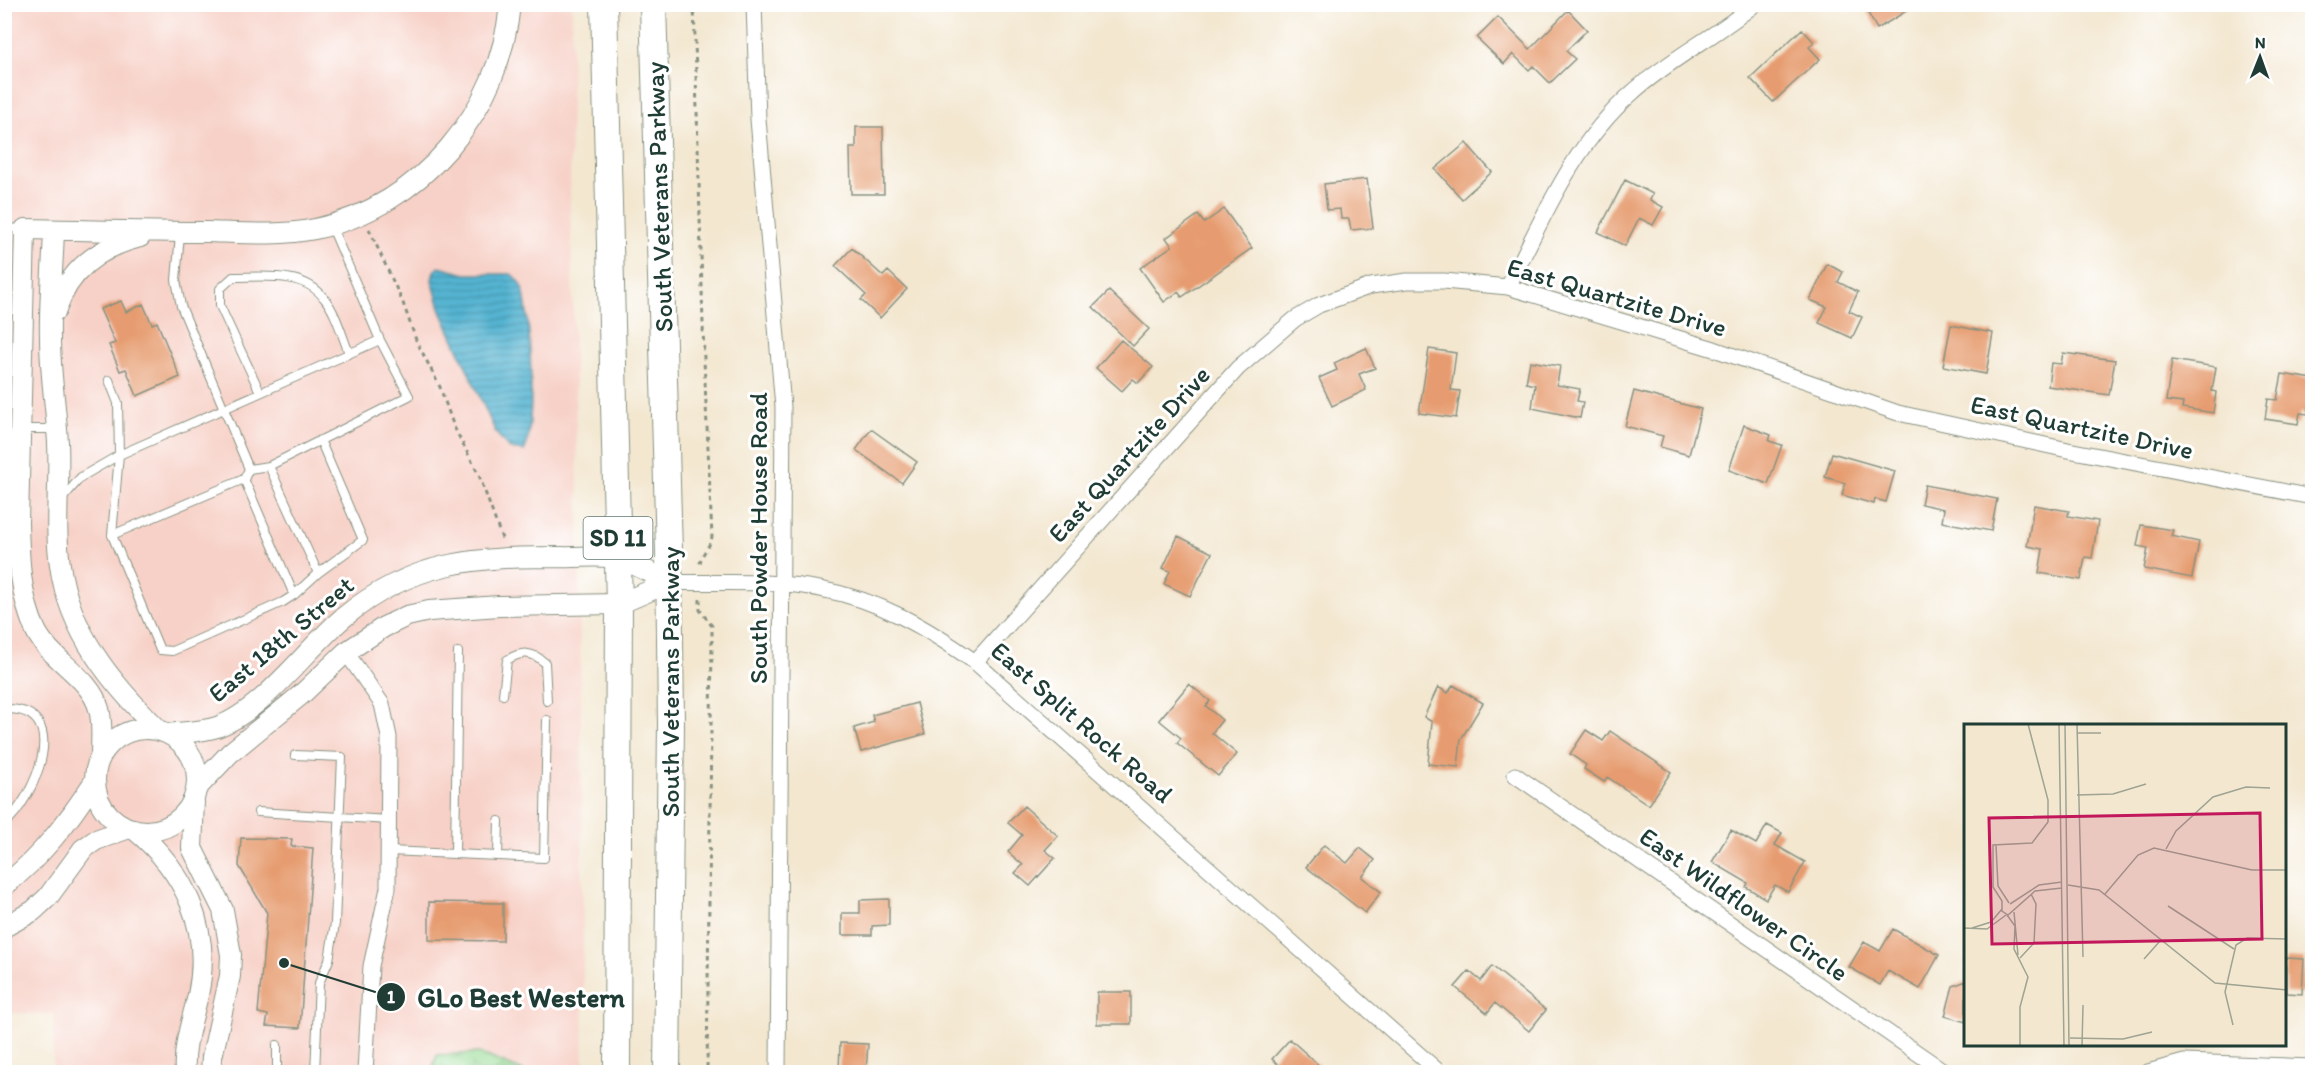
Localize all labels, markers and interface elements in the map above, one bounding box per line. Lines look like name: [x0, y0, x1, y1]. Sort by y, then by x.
north arrow: [2230, 27, 2290, 87]
text: N: [2255, 33, 2266, 52]
street label: South Veterans Parkway: [638, 61, 680, 333]
street label: East Quartzite Drive: [1504, 250, 1730, 344]
street label: East Quartzite Drive: [1041, 359, 1217, 549]
street label: East Quartzite Drive: [1968, 388, 2196, 466]
street label: South Powder House Road: [742, 391, 774, 684]
road number: SD 11: [584, 517, 652, 559]
street label: South Veterans Parkway: [654, 547, 686, 817]
street label: East 18th Street: [202, 569, 360, 709]
street label: East Split Rock Road: [985, 634, 1180, 810]
inset map: [1964, 724, 2287, 1047]
street label: East Wildflower Circle: [1633, 820, 1855, 988]
callout: GLo Best Western: [376, 975, 637, 1020]
text: GLo Best Western: [417, 981, 626, 1014]
text: 1: [387, 986, 396, 1008]

